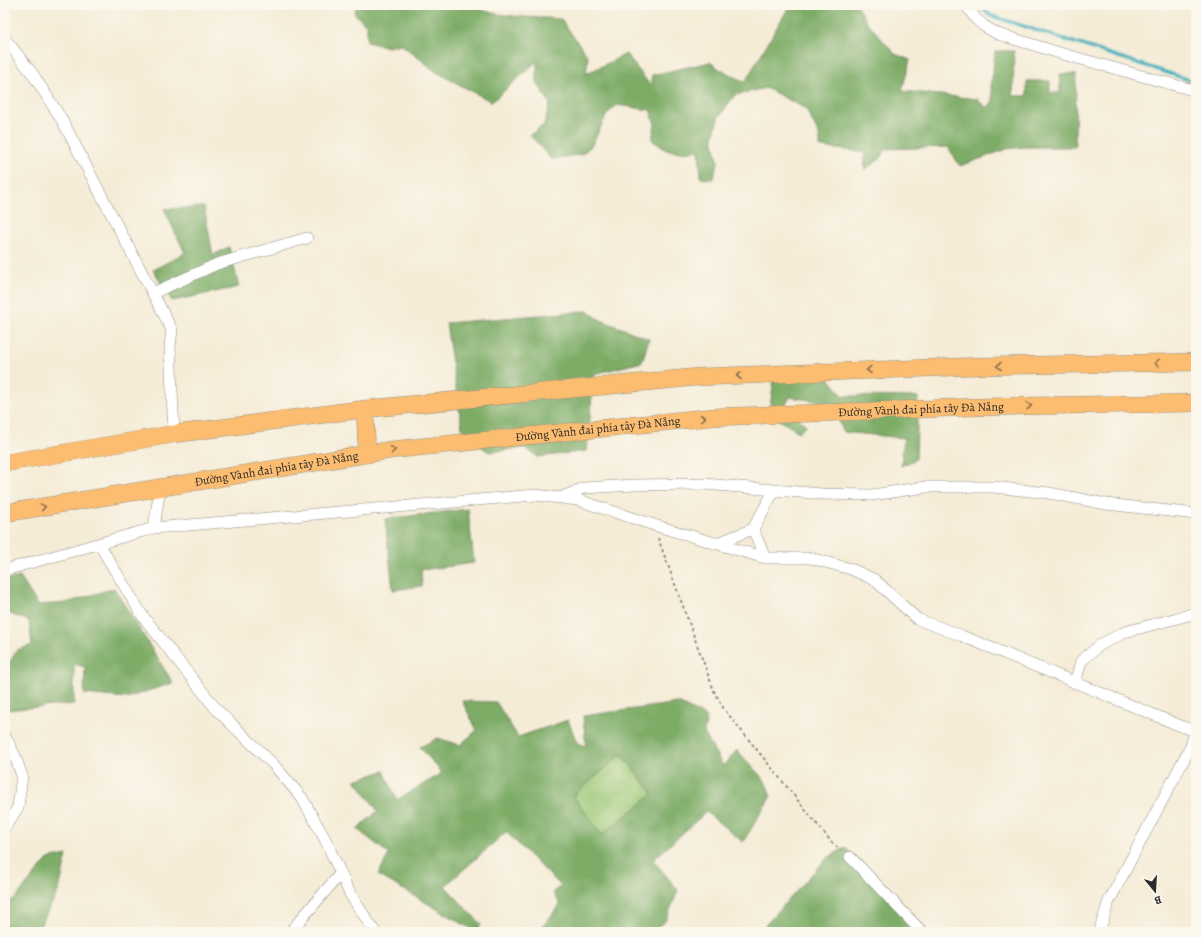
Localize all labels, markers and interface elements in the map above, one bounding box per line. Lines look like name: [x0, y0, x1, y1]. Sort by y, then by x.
one-way arrow: [1154, 359, 1160, 367]
one-way arrow: [996, 362, 1002, 370]
one-way arrow: [866, 366, 872, 375]
one-way arrow: [736, 371, 742, 380]
street label: Đường Vành đai phía tây Đà Nẵng: [838, 398, 1004, 420]
one-way arrow: [1026, 402, 1032, 410]
street label: Đường Vành đai phía tây Đà Nẵng: [514, 412, 681, 445]
one-way arrow: [700, 414, 706, 423]
one-way arrow: [390, 446, 396, 455]
street label: Đường Vành đai phía tây Đà Nẵng: [193, 447, 360, 490]
one-way arrow: [40, 503, 47, 511]
north arrow: [1135, 871, 1175, 911]
text: B: [1152, 892, 1164, 908]

